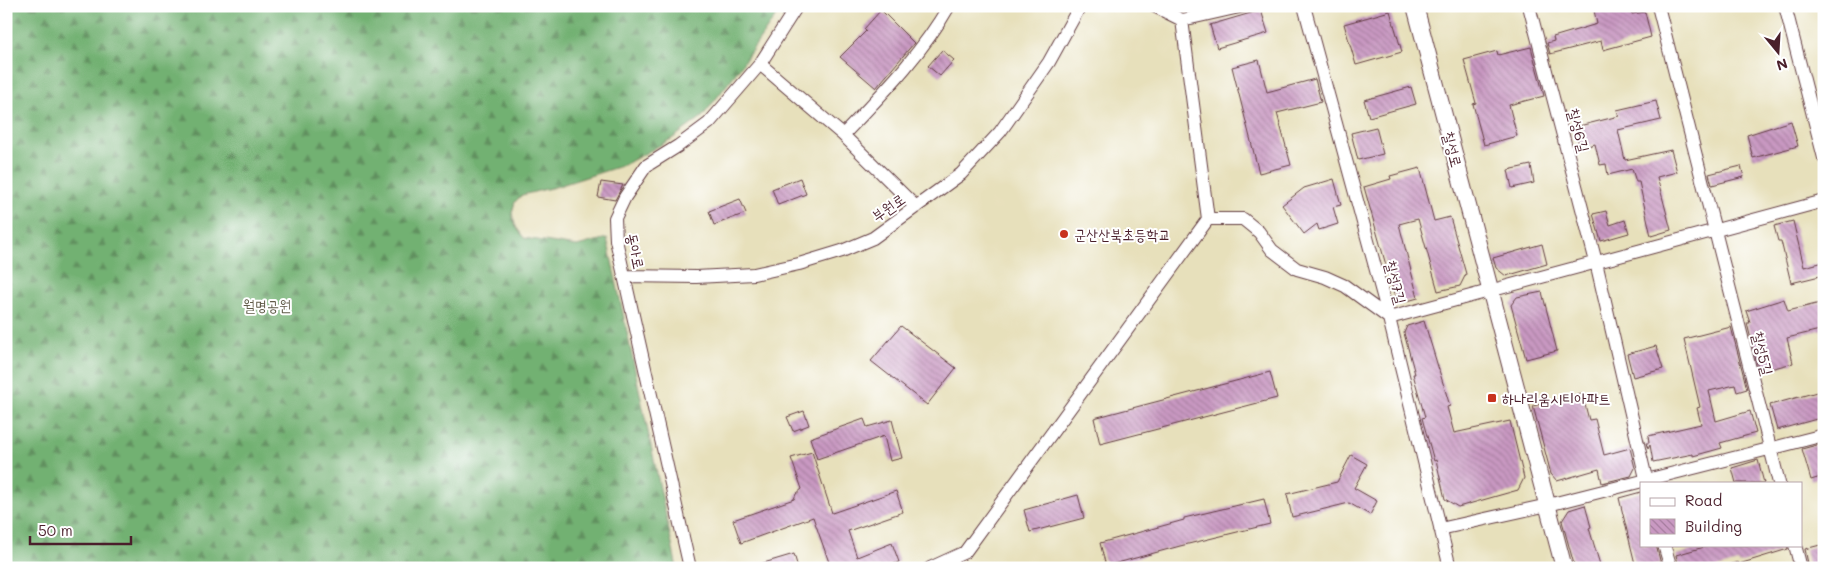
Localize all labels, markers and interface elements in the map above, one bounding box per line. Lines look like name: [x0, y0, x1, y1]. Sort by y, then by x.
north arrow: [1752, 28, 1802, 78]
text: N: [1774, 54, 1790, 76]
street label: 칠성6길: [1563, 106, 1595, 154]
street label: 칠성로: [1439, 129, 1467, 169]
street label: 부원로: [867, 188, 909, 226]
place label: 군산산북초등학교: [1074, 224, 1171, 244]
marker: 군산산북초등학교: [1058, 228, 1070, 240]
street label: 동아로: [622, 231, 650, 271]
street label: 칠성7길: [1381, 258, 1411, 306]
park label: 월명공원: [243, 295, 291, 315]
street label: 칠성5길: [1748, 329, 1778, 377]
place label: 하나리움시티아파트: [1502, 388, 1611, 408]
marker: 하나리움시티아파트: [1486, 392, 1498, 404]
legend: [1640, 482, 1802, 546]
text: Road: [1685, 490, 1722, 510]
scale bar: [30, 514, 131, 546]
text: Building: [1685, 516, 1742, 536]
text: 50 m: [38, 520, 73, 540]

